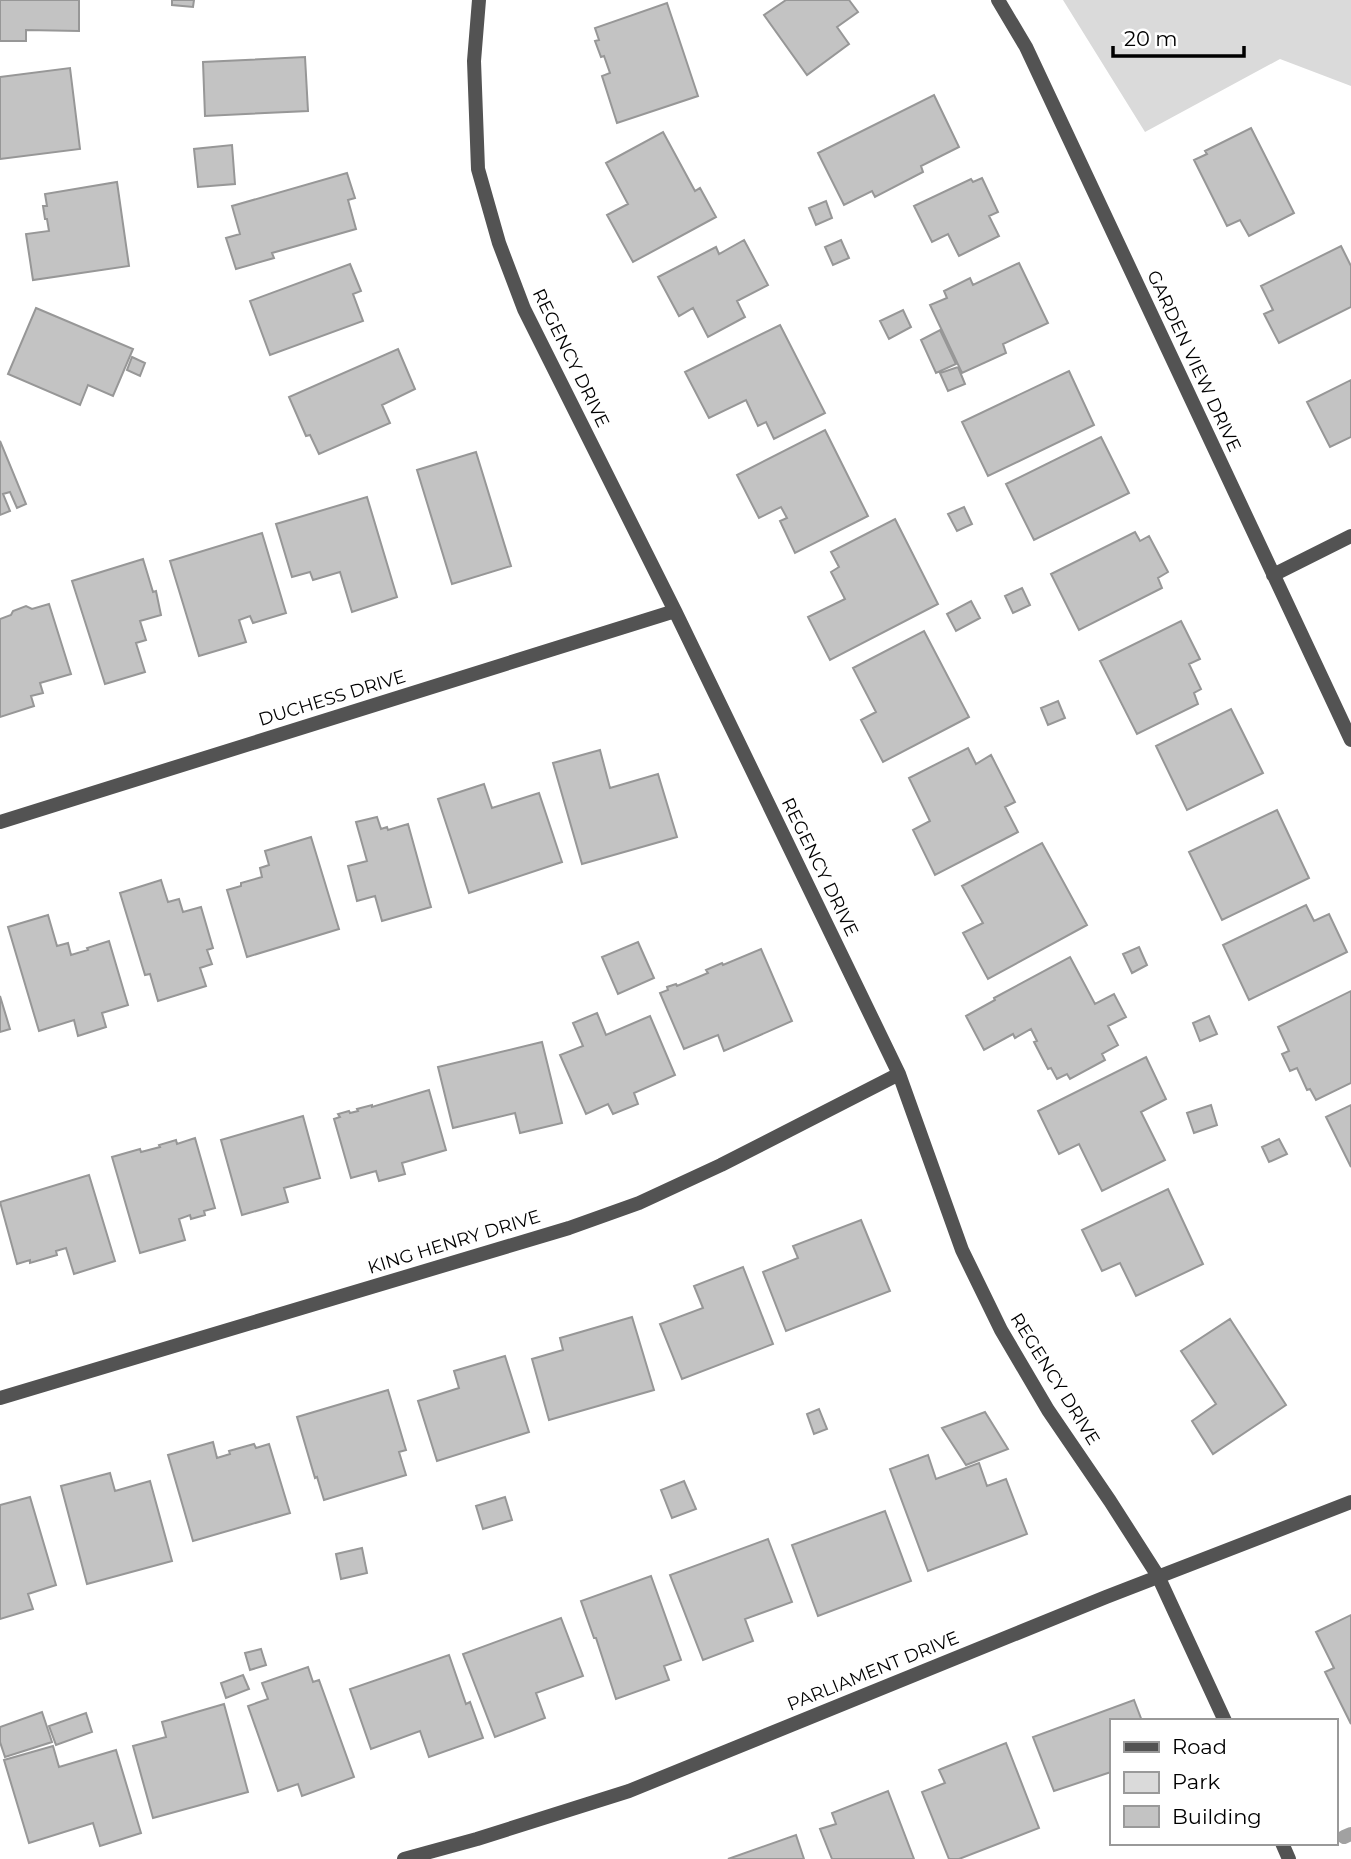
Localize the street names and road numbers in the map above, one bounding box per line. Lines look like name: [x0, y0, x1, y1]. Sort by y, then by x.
street label: GARDEN VIEW DRIVE: [1142, 267, 1246, 455]
street label: REGENCY DRIVE: [528, 285, 614, 431]
street label: DUCHESS DRIVE: [256, 665, 408, 731]
street label: REGENCY DRIVE: [777, 794, 863, 940]
street label: KING HENRY DRIVE: [365, 1205, 543, 1279]
street label: REGENCY DRIVE: [1005, 1309, 1105, 1449]
street label: PARLIAMENT DRIVE: [784, 1626, 962, 1716]

